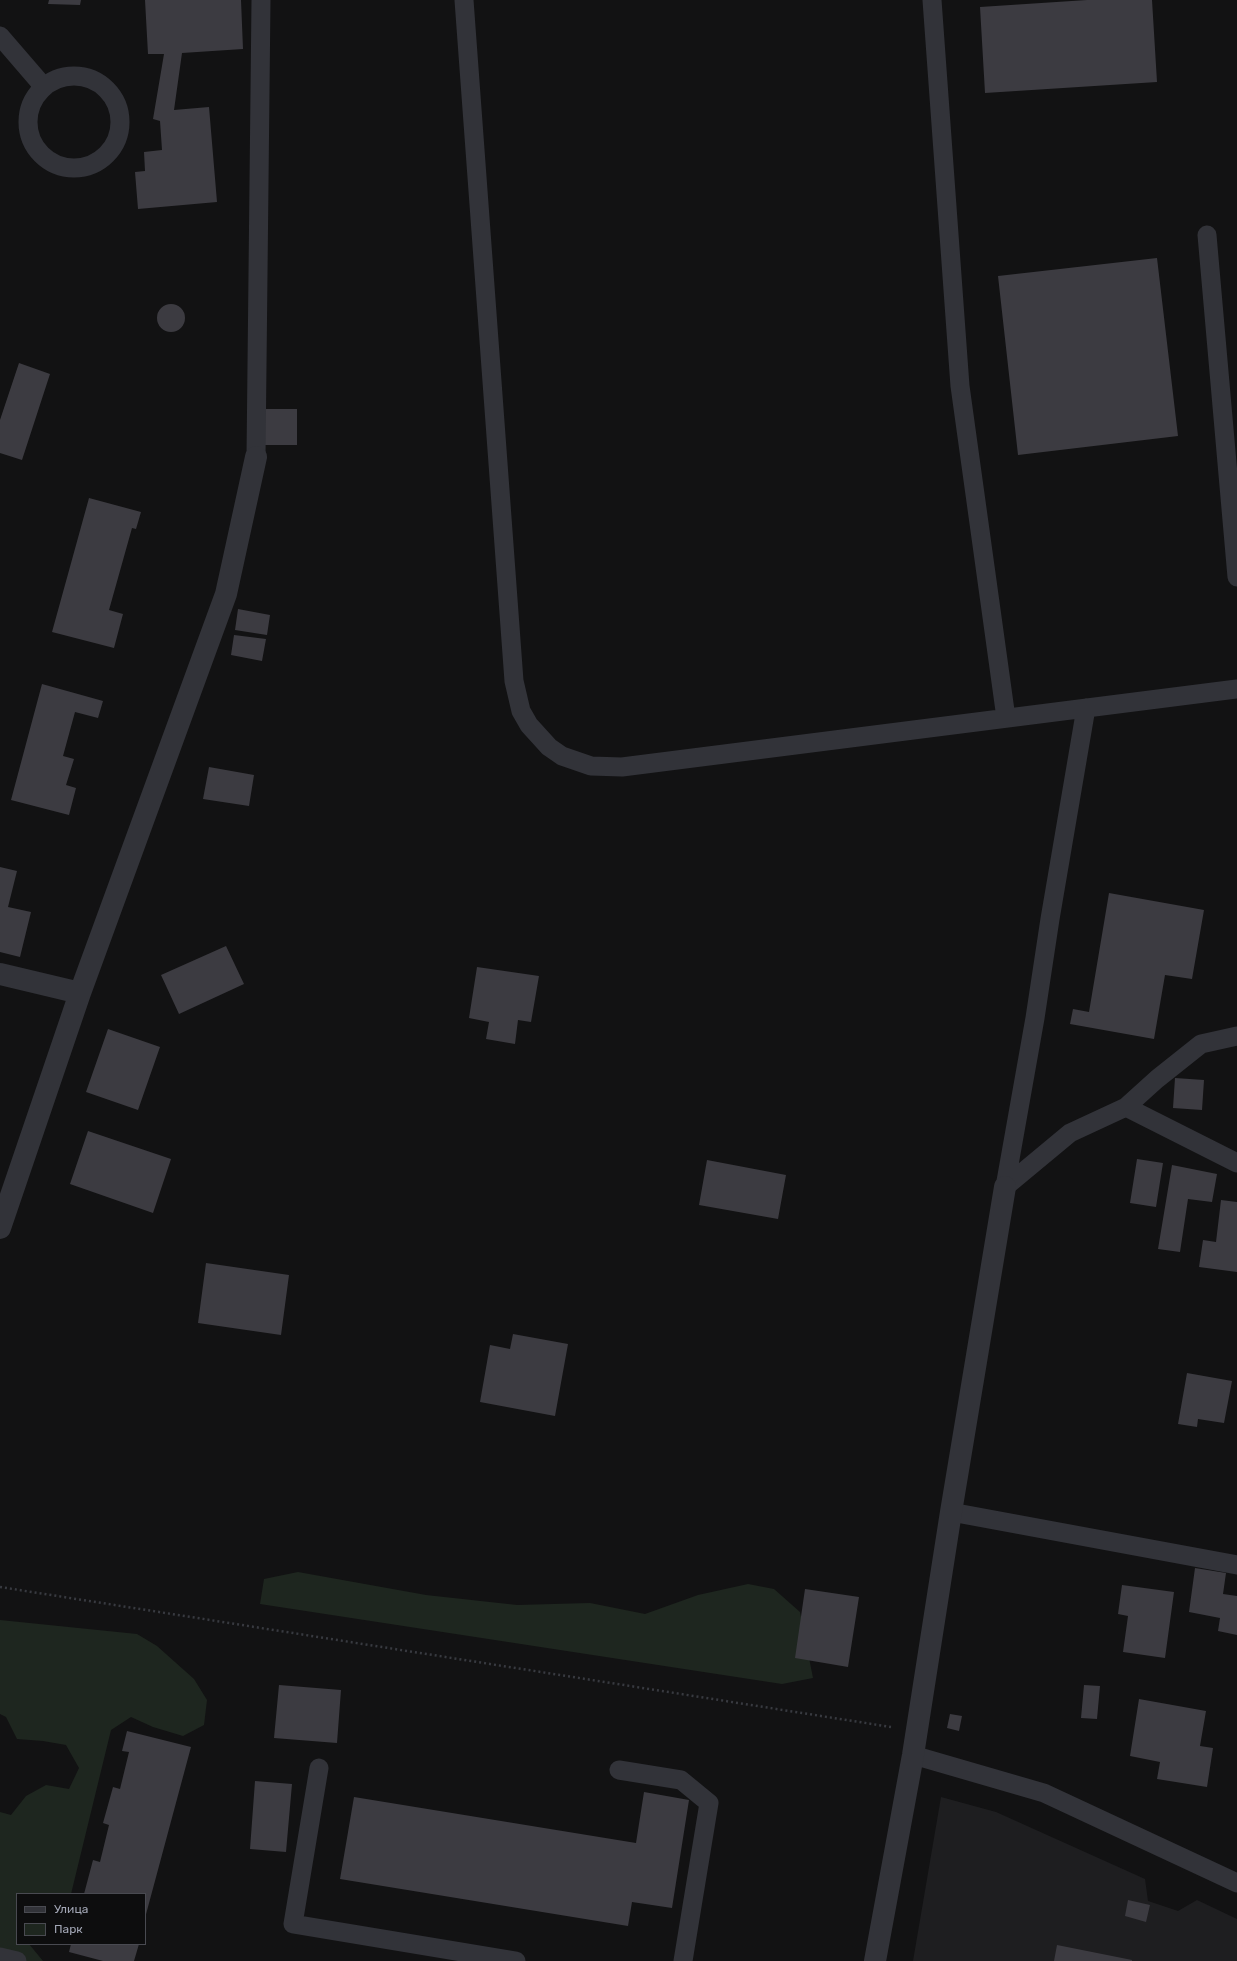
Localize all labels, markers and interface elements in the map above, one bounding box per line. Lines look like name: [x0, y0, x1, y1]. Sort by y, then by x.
legend: [16, 1893, 146, 1945]
text: Улица: [54, 1902, 88, 1916]
text: Парк: [54, 1922, 83, 1936]

